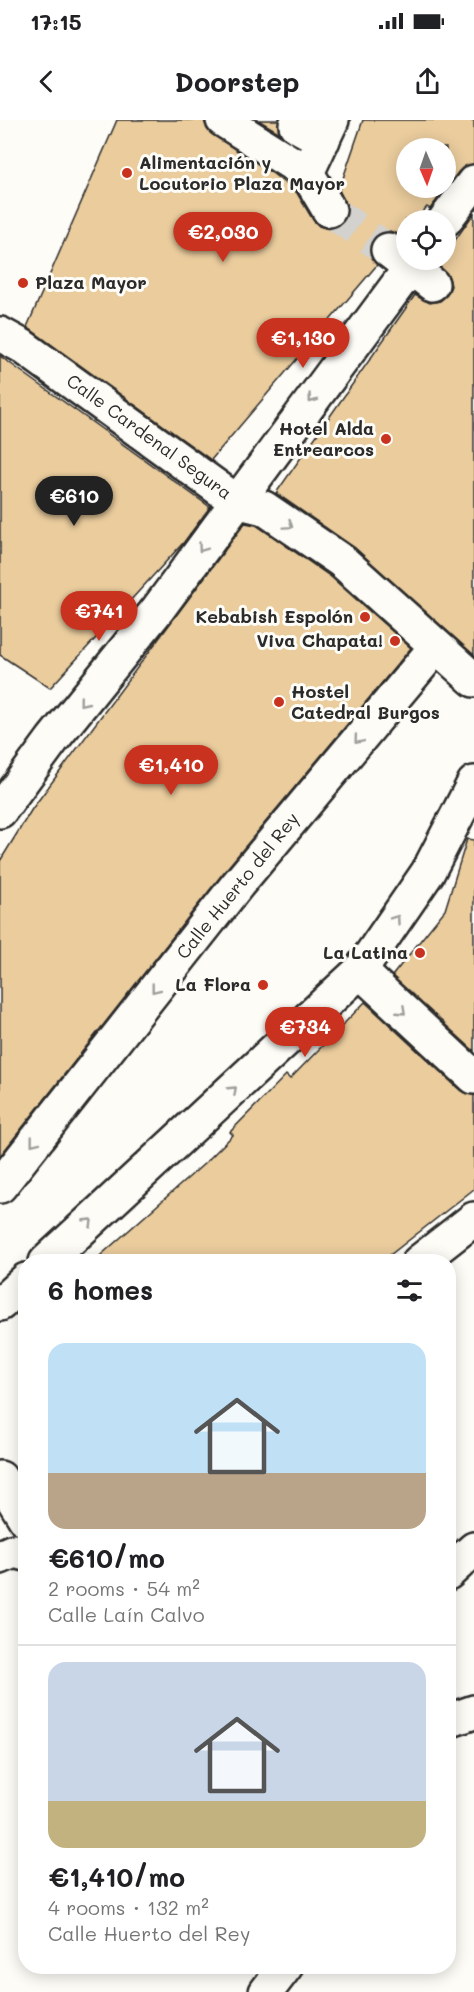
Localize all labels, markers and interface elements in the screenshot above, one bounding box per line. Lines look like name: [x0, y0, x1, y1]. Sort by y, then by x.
text: 17:15: [30, 7, 82, 36]
text: Doorstep: [175, 64, 299, 99]
icon: back: [30, 65, 63, 98]
icon: share: [411, 65, 444, 98]
north arrow: [396, 138, 456, 198]
map controls: [396, 138, 456, 270]
place label: Alimentación y Locutorio Plaza Mayor: [139, 150, 345, 195]
marker: Alimentación y Locutorio Plaza Mayor: [120, 166, 134, 180]
button: locate: [396, 210, 456, 270]
pin: €2,030: [174, 212, 272, 263]
text: €2,030: [187, 218, 259, 244]
place label: Plaza Mayor: [35, 270, 147, 294]
marker: Plaza Mayor: [16, 276, 30, 290]
pin: €1,130: [254, 318, 352, 369]
text: €1,130: [271, 324, 335, 350]
street label: Calle Cardenal Segura: [62, 368, 237, 504]
one-way arrow: [308, 392, 319, 403]
place label: Hotel Alda Entrearcos: [273, 416, 374, 461]
marker: Hotel Alda Entrearcos: [379, 432, 393, 446]
pin: €610: [38, 476, 110, 527]
text: €610: [49, 482, 99, 508]
one-way arrow: [282, 518, 293, 529]
one-way arrow: [198, 541, 209, 552]
pin: €741: [63, 591, 135, 642]
text: €741: [75, 597, 123, 623]
place label: Kebabish Espolón: [195, 604, 353, 628]
marker: Kebabish Espolón: [358, 610, 372, 624]
place label: Viva Chapata!: [256, 628, 383, 652]
marker: Viva Chapata!: [388, 634, 402, 648]
place label: Hostel Catedral Burgos: [291, 679, 440, 724]
one-way arrow: [79, 695, 90, 706]
marker: Hostel Catedral Burgos: [272, 695, 286, 709]
one-way arrow: [354, 733, 365, 744]
pin: €1,410: [122, 745, 220, 796]
text: €1,410: [138, 751, 204, 777]
street label: Calle Huerto del Rey: [171, 807, 304, 964]
one-way arrow: [389, 915, 400, 926]
place label: La Latina: [323, 940, 408, 964]
marker: La Latina: [413, 946, 427, 960]
place label: La Flora: [175, 972, 251, 996]
marker: La Flora: [256, 978, 270, 992]
one-way arrow: [152, 982, 163, 993]
one-way arrow: [396, 1004, 406, 1015]
pin: €734: [269, 1007, 341, 1058]
text: €734: [279, 1013, 331, 1039]
one-way arrow: [226, 1086, 236, 1097]
one-way arrow: [31, 1135, 42, 1146]
one-way arrow: [82, 1218, 93, 1229]
text: 6 homes: [48, 1273, 153, 1307]
icon: filters: [393, 1274, 426, 1307]
icon: home: [183, 1382, 291, 1490]
text: €610/mo: [48, 1541, 165, 1575]
text: 2 rooms · 54 m²: [48, 1575, 200, 1601]
text: Calle Laín Calvo: [48, 1601, 205, 1627]
icon: home: [183, 1701, 291, 1809]
text: €1,410/mo: [48, 1860, 185, 1894]
text: 4 rooms · 132 m²: [48, 1894, 209, 1920]
text: Calle Huerto del Rey: [48, 1920, 250, 1946]

